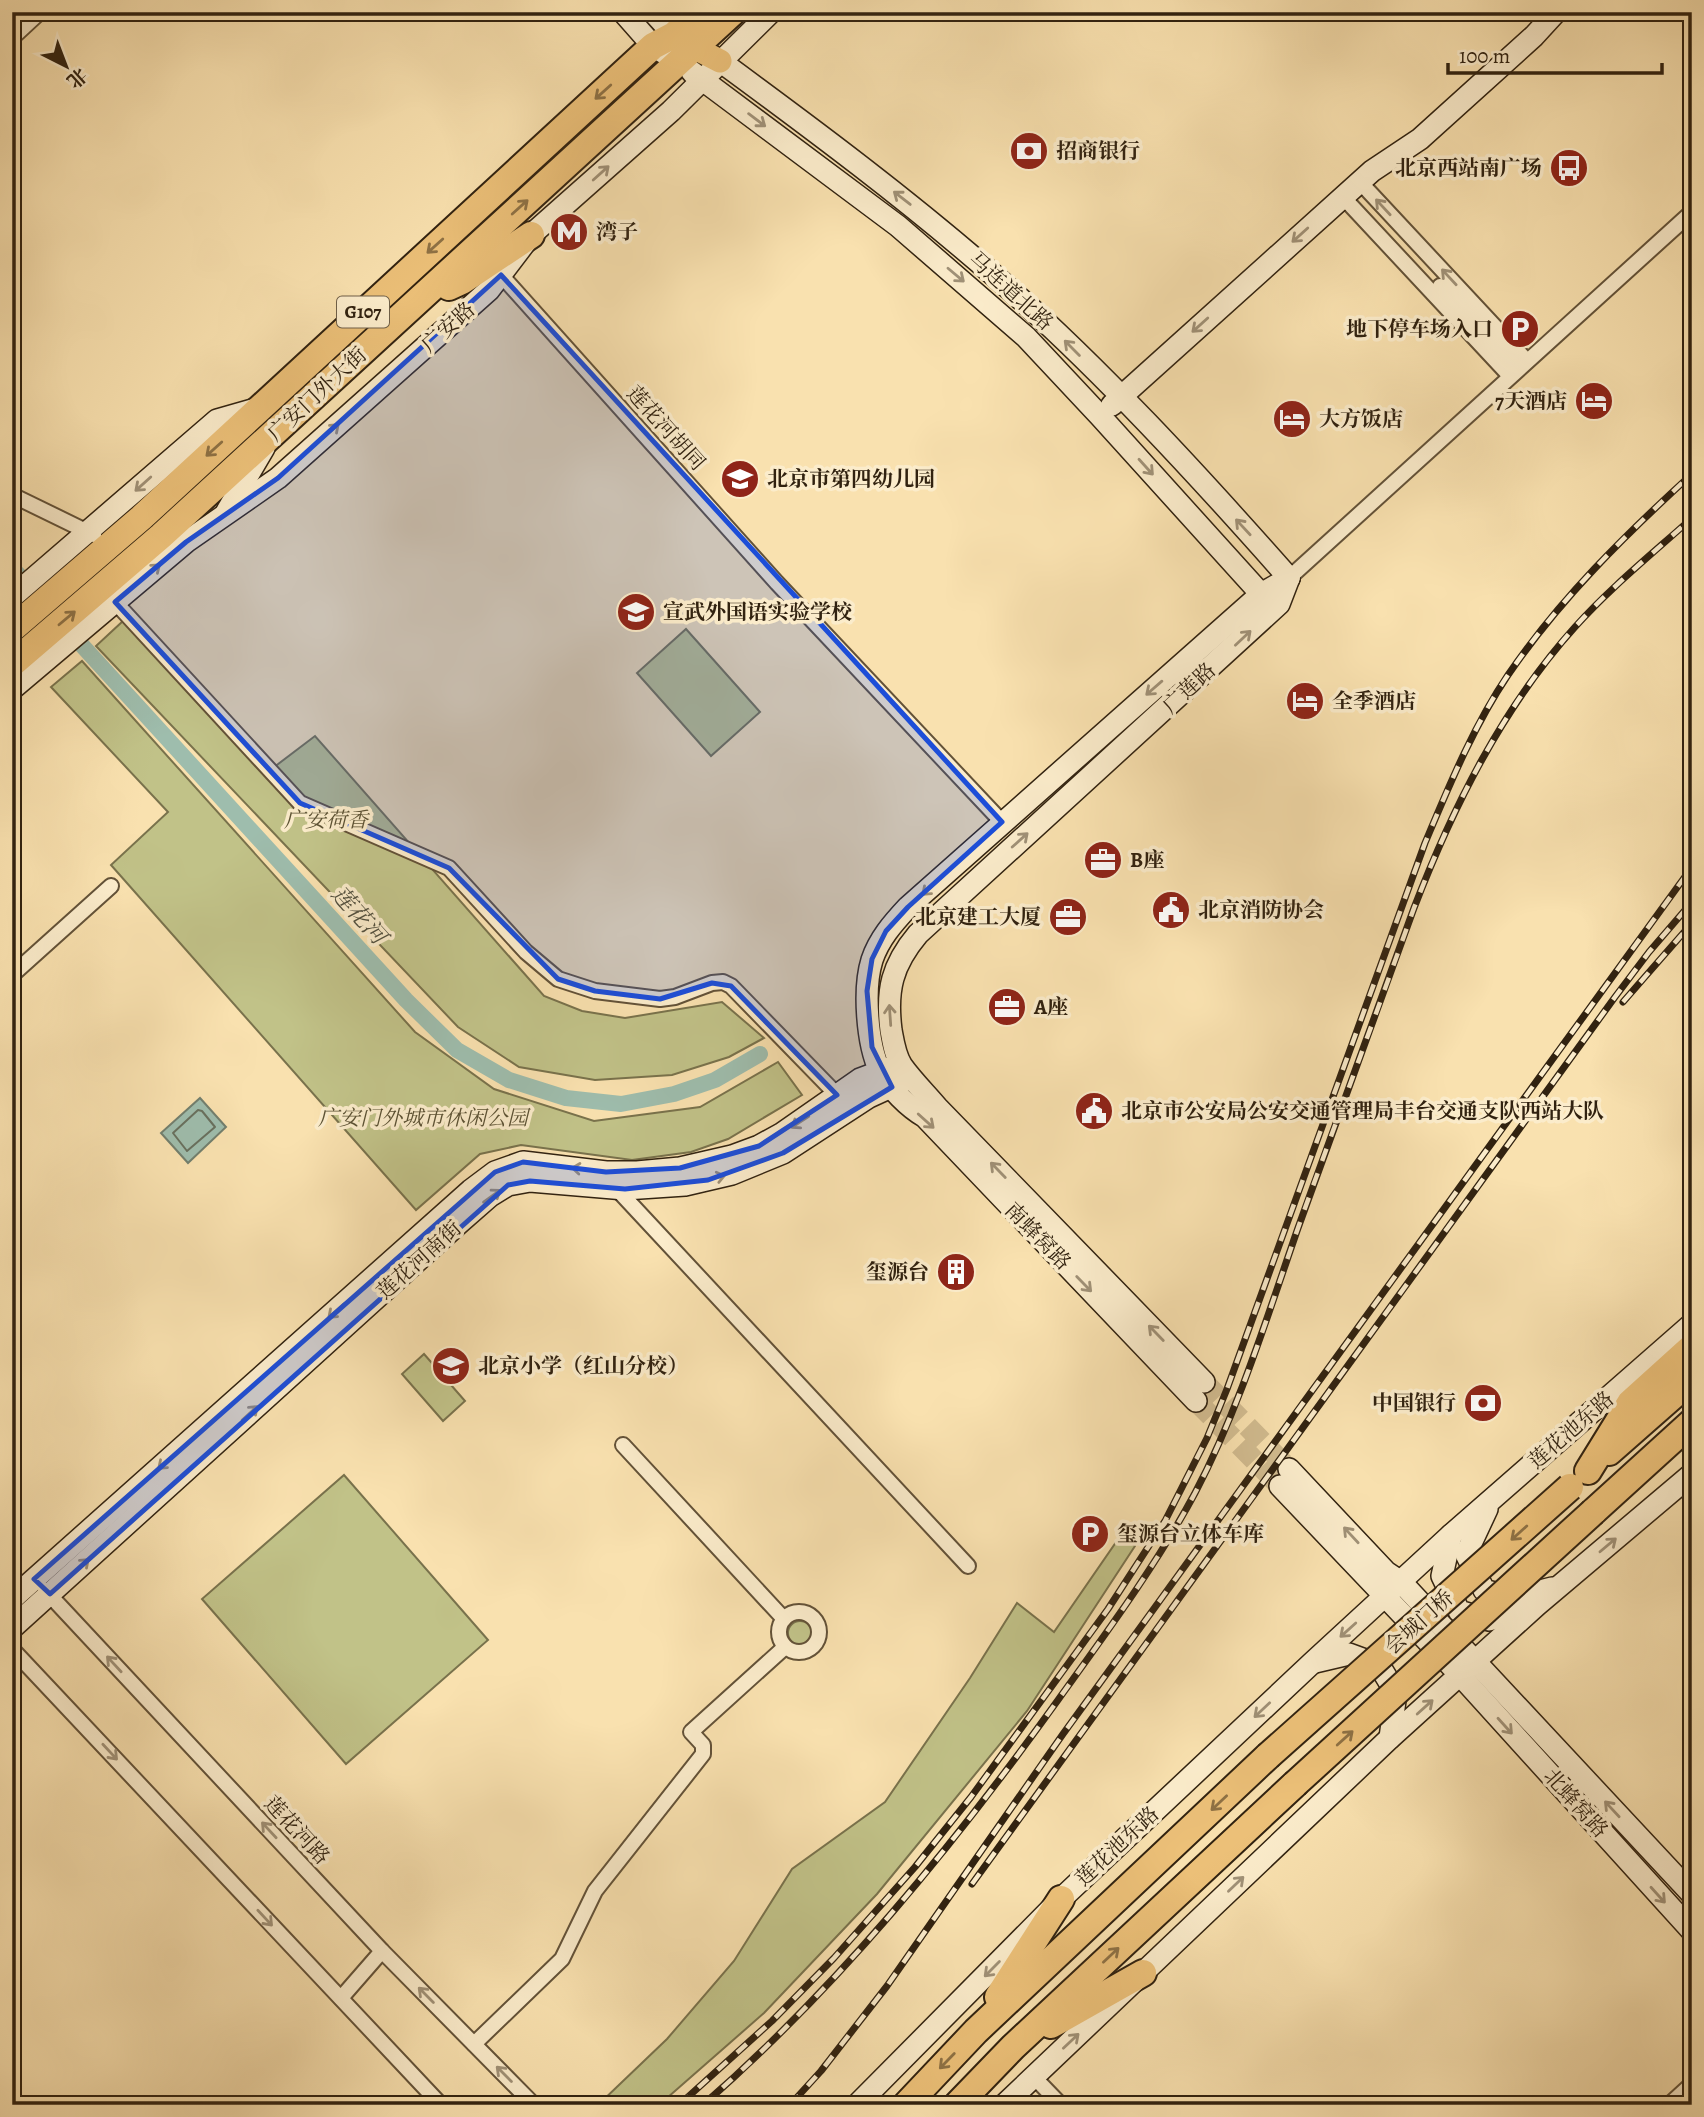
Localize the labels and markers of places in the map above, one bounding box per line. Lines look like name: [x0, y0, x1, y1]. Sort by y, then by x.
bank icon: 招商银行: [1008, 130, 1050, 172]
place label: 招商银行: [1056, 137, 1140, 165]
bus stop icon: 北京西站南广场: [1548, 147, 1590, 189]
place label: 北京西站南广场: [1395, 154, 1542, 182]
metro station icon: 湾子: [548, 211, 590, 253]
place label: 湾子: [596, 218, 638, 246]
parking icon: 地下停车场入口: [1499, 308, 1541, 350]
place label: 地下停车场入口: [1346, 315, 1493, 343]
hotel icon: 7天酒店: [1573, 380, 1615, 422]
place label: 7天酒店: [1495, 387, 1567, 415]
hotel icon: 大方饭店: [1271, 398, 1313, 440]
place label: 大方饭店: [1319, 405, 1403, 433]
school or university icon: 北京市第四幼儿园: [719, 458, 761, 500]
place label: 北京市第四幼儿园: [767, 465, 935, 493]
school or university icon: 宣武外国语实验学校: [615, 591, 657, 633]
place label: 宣武外国语实验学校: [663, 598, 852, 626]
hotel icon: 全季酒店: [1284, 680, 1326, 722]
place label: 全季酒店: [1332, 687, 1416, 715]
office icon: B座: [1082, 839, 1124, 881]
place label: B座: [1130, 846, 1164, 874]
public building icon: 北京消防协会: [1150, 889, 1192, 931]
office icon: 北京建工大厦: [1047, 896, 1089, 938]
place label: 北京消防协会: [1198, 896, 1324, 924]
place label: 北京建工大厦: [915, 903, 1041, 931]
office icon: A座: [986, 986, 1028, 1028]
place label: A座: [1033, 993, 1068, 1021]
public building icon: 北京市公安局公安交通管理局丰台交通支队西站大队: [1073, 1090, 1115, 1132]
place label: 北京市公安局公安交通管理局丰台交通支队西站大队: [1121, 1097, 1604, 1125]
building icon: 玺源台: [935, 1251, 977, 1293]
place label: 玺源台: [866, 1258, 929, 1286]
school or university icon: 北京小学（红山分校）: [430, 1345, 472, 1387]
place label: 北京小学（红山分校）: [478, 1352, 688, 1380]
bank icon: 中国银行: [1462, 1382, 1504, 1424]
place label: 中国银行: [1372, 1389, 1456, 1417]
parking icon: 玺源台立体车库: [1069, 1513, 1111, 1555]
place label: 玺源台立体车库: [1117, 1520, 1264, 1548]

